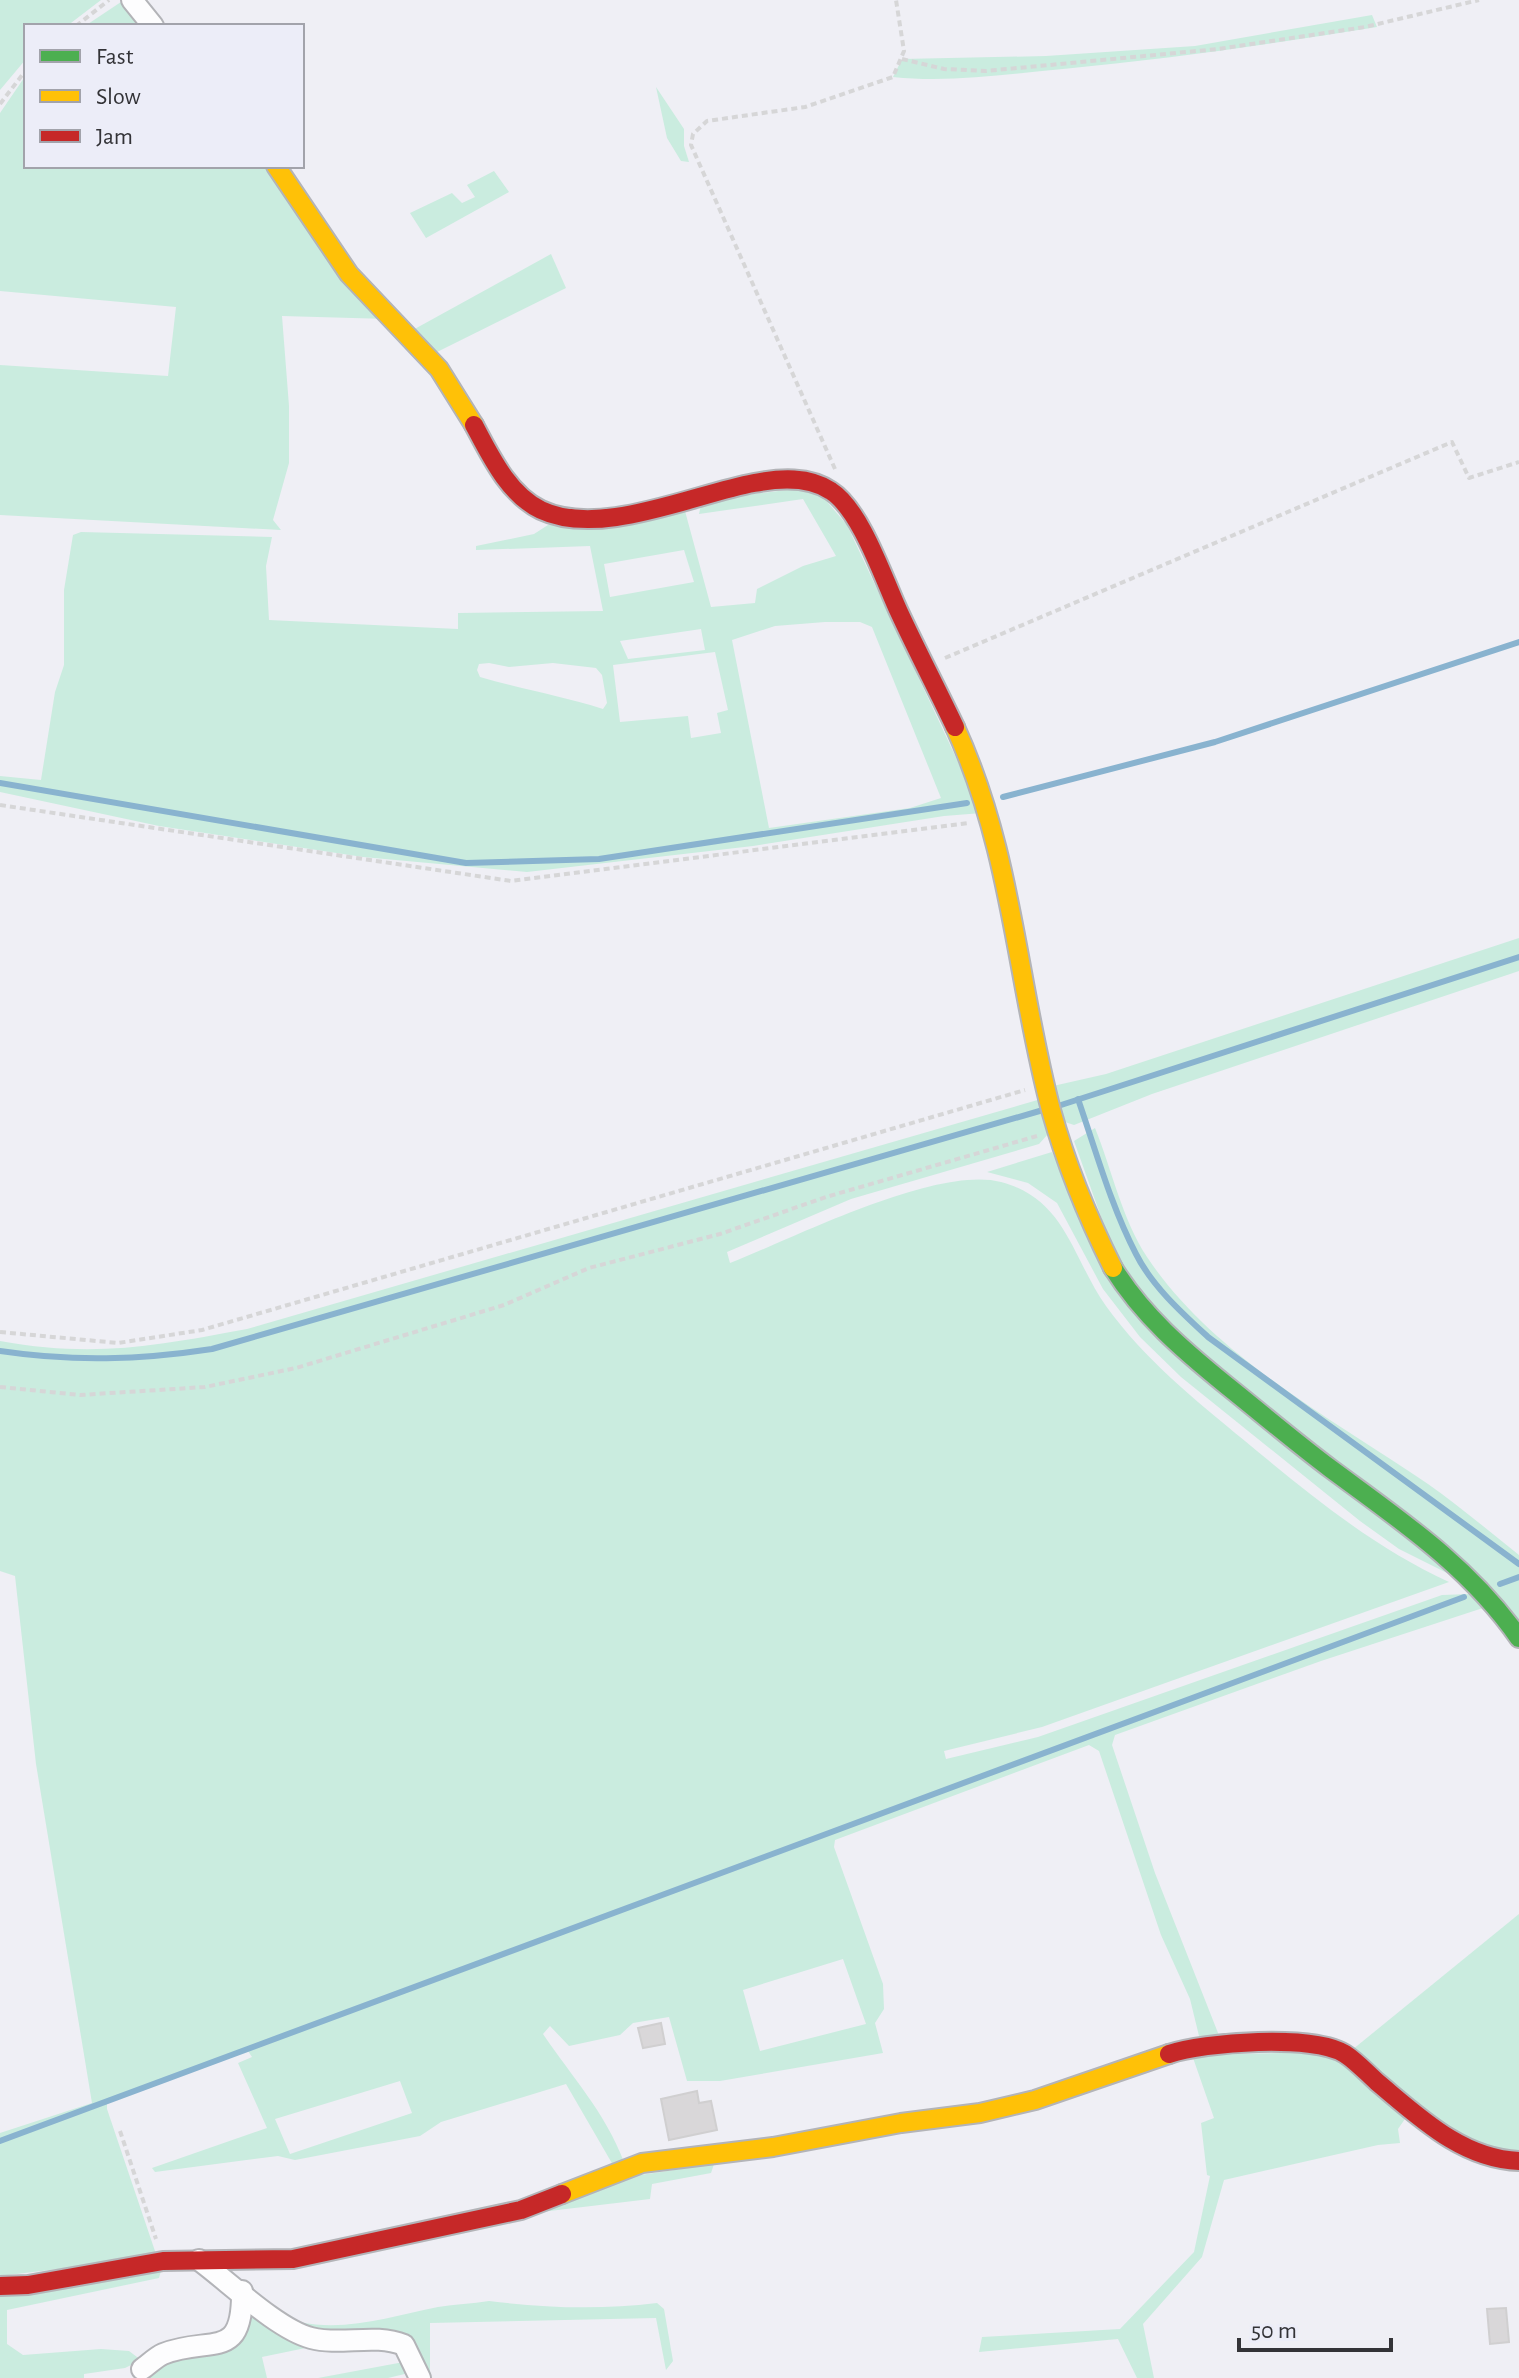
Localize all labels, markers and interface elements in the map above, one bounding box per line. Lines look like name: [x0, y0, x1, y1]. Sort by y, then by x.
legend: [24, 24, 304, 168]
text: Fast: [96, 45, 134, 69]
text: Slow: [96, 85, 141, 109]
text: Jam: [96, 125, 133, 149]
scale bar: [1239, 2302, 1391, 2352]
text: 50 m: [1251, 2319, 1297, 2343]

